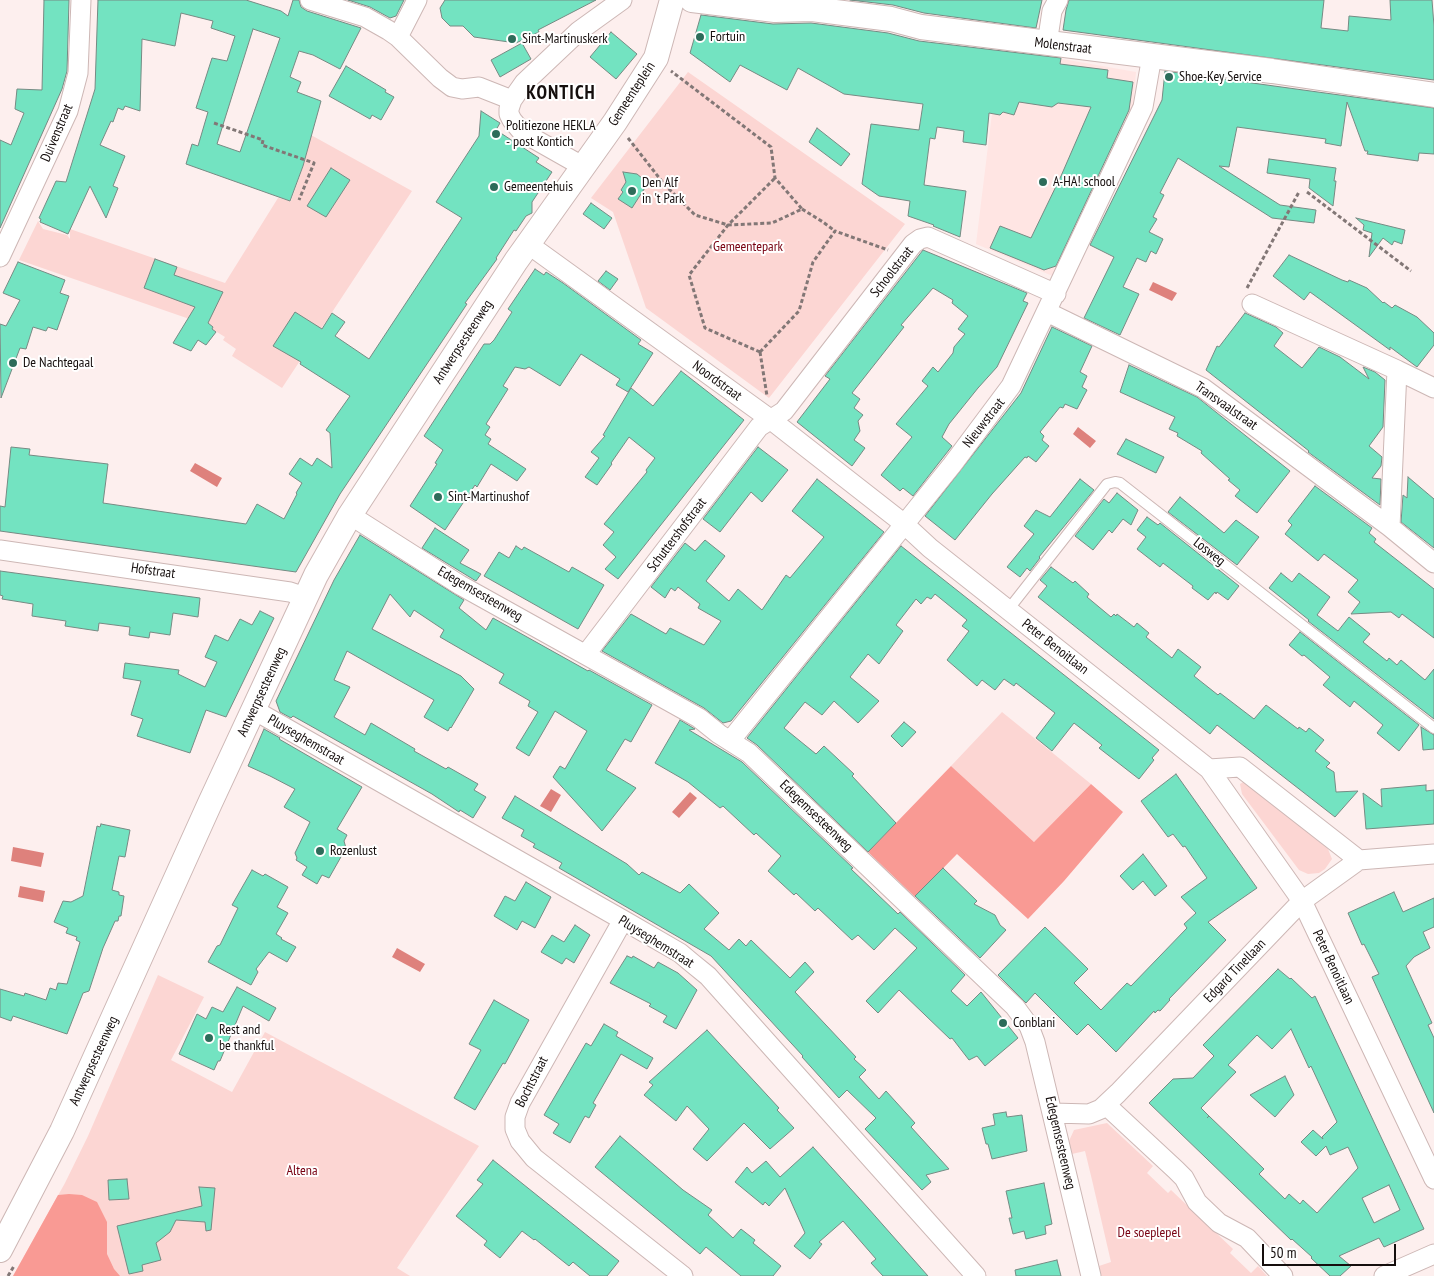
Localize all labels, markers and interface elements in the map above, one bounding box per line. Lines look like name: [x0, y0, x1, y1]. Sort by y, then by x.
place label: Fortuin: [710, 29, 745, 45]
place label: Sint-Martinuskerk: [522, 31, 608, 47]
marker: Fortuin: [694, 31, 706, 43]
marker: Sint-Martinuskerk: [506, 33, 518, 45]
street label: Molenstraat: [1033, 34, 1093, 58]
street label: Gemeenteplein: [605, 59, 659, 129]
place label: Shoe-Key Service: [1179, 69, 1262, 85]
marker: Shoe-Key Service: [1163, 71, 1175, 83]
district label: KONTICH: [525, 83, 597, 105]
street label: Duivenstraat: [37, 102, 77, 164]
place label: Politiezone HEKLA - post Kontich: [506, 118, 596, 150]
marker: Politiezone HEKLA - post Kontich: [490, 128, 502, 140]
place label: A-HA! school: [1053, 174, 1115, 190]
place label: Den Alf in 't Park: [642, 175, 684, 208]
marker: A-HA! school: [1037, 176, 1049, 188]
place label: Gemeentehuis: [504, 179, 573, 195]
marker: Gemeentehuis: [488, 181, 500, 193]
marker: Den Alf in 't Park: [626, 185, 638, 197]
park label: Gemeentepark: [713, 239, 783, 255]
street label: Schoolstraat: [867, 243, 917, 301]
street label: Antwerpsesteenweg: [430, 297, 496, 387]
place label: De Nachtegaal: [23, 355, 93, 371]
marker: De Nachtegaal: [7, 357, 19, 369]
street label: Noordstraat: [689, 357, 745, 405]
street label: Transvaalstraat: [1191, 378, 1261, 434]
street label: Nieuwstraat: [959, 395, 1009, 451]
place label: Sint-Martinushof: [448, 489, 529, 505]
marker: Sint-Martinushof: [432, 491, 444, 503]
street label: Schuttershofstraat: [644, 495, 710, 575]
street label: Losweg: [1190, 534, 1228, 570]
street label: Hofstraat: [130, 560, 176, 582]
street label: Edegemsesteenweg: [435, 563, 525, 625]
street label: Peter Benoitlaan: [1018, 616, 1092, 678]
street label: Antwerpsesteenweg: [234, 645, 290, 739]
street label: Pluyseghemstraat: [265, 711, 347, 769]
street label: Edegemsesteenweg: [776, 777, 856, 855]
place label: Rozenlust: [330, 843, 377, 859]
marker: Rozenlust: [314, 845, 326, 857]
street label: Pluyseghemstraat: [615, 912, 697, 972]
street label: Peter Benoitlaan: [1308, 927, 1358, 1007]
street label: Edgard Tinellaan: [1201, 936, 1269, 1006]
street label: Antwerpsesteenweg: [66, 1014, 122, 1108]
place label: Conblani: [1013, 1015, 1055, 1031]
marker: Conblani: [997, 1017, 1009, 1029]
place label: Rest and be thankful: [219, 1022, 274, 1054]
marker: Rest and be thankful: [203, 1032, 215, 1044]
street label: Bochtstraat: [512, 1054, 552, 1110]
street label: Edegemsesteenweg: [1041, 1095, 1079, 1191]
park label: Altena: [286, 1163, 318, 1179]
park label: De soeplepel: [1118, 1225, 1180, 1241]
scale bar: [1264, 1234, 1398, 1266]
text: 50 m: [1270, 1243, 1296, 1262]

